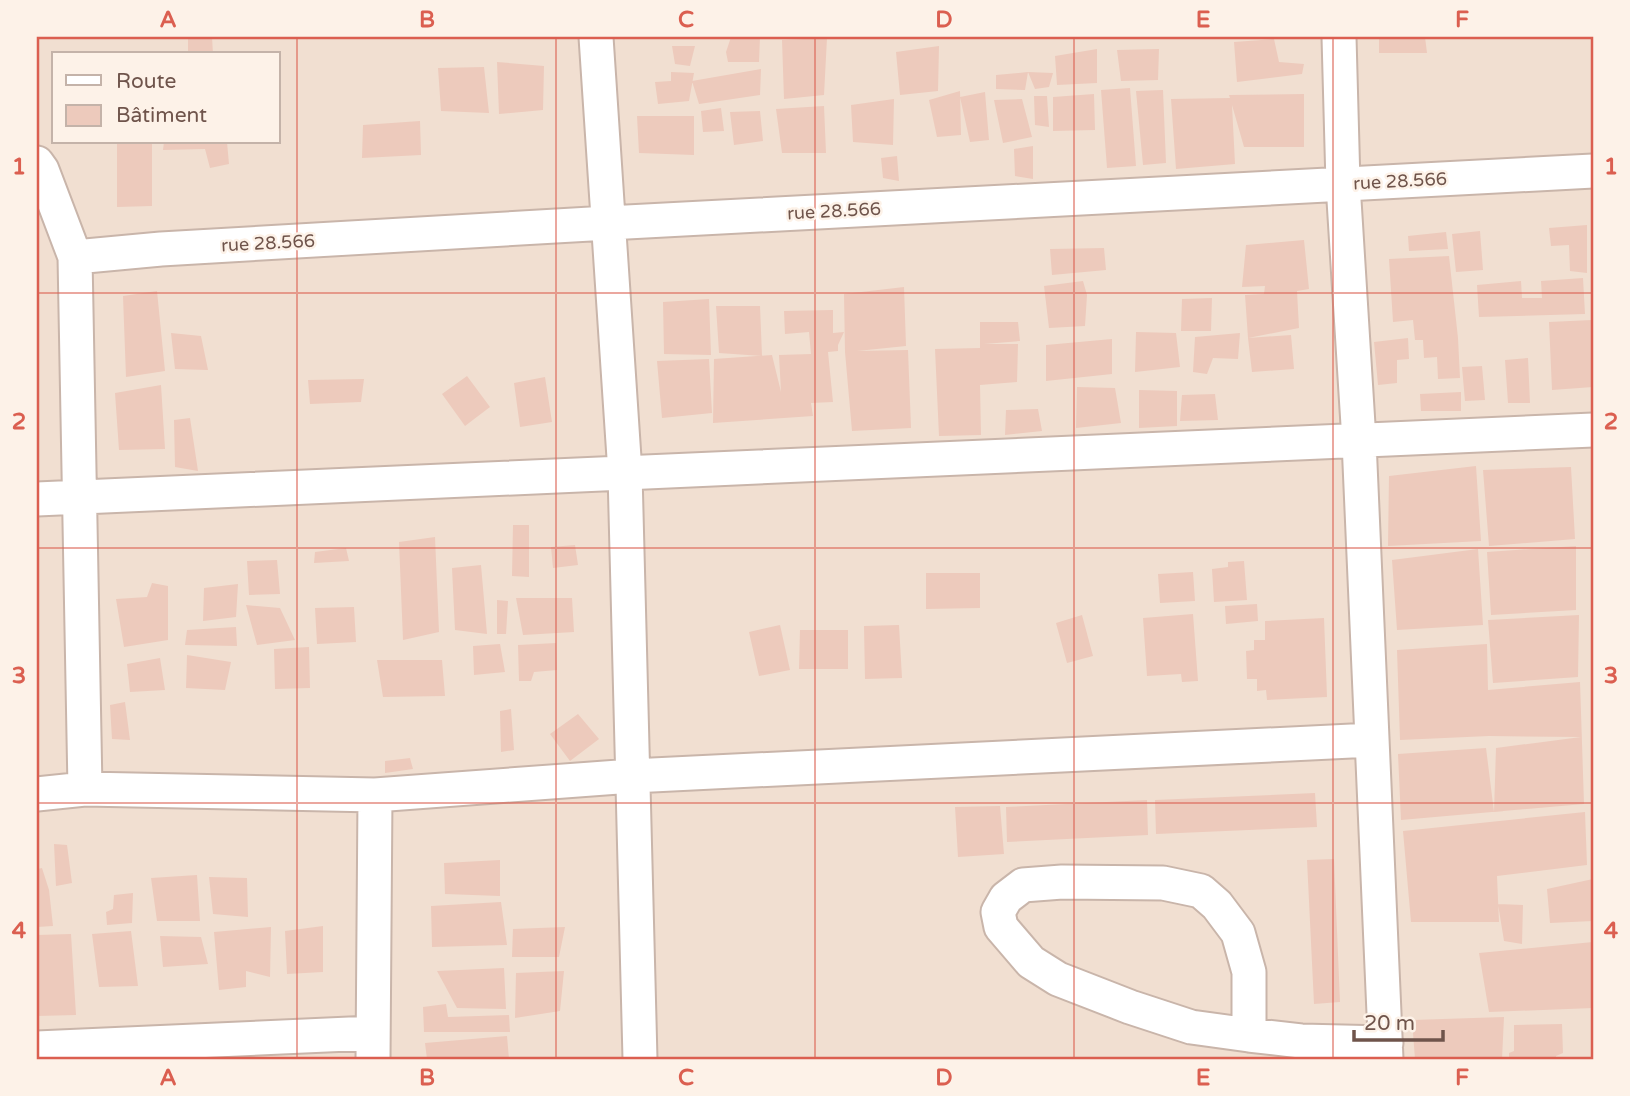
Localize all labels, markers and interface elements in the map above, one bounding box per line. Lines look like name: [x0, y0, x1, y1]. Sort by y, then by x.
text: A: [159, 6, 177, 34]
text: B: [419, 6, 435, 34]
text: C: [678, 6, 694, 34]
text: D: [935, 6, 953, 34]
text: E: [1196, 6, 1210, 34]
text: F: [1455, 6, 1469, 34]
legend: [52, 52, 280, 144]
text: Route: [116, 69, 176, 94]
text: Bâtiment: [116, 103, 207, 128]
text: 1: [12, 153, 26, 181]
text: 1: [1604, 153, 1618, 181]
street label: rue 28.566: [1353, 168, 1447, 194]
street label: rue 28.566: [787, 198, 881, 224]
street label: rue 28.566: [221, 230, 315, 256]
text: 2: [12, 408, 26, 436]
text: 2: [1604, 408, 1618, 436]
text: 3: [12, 662, 26, 690]
text: 3: [1604, 662, 1618, 690]
text: 4: [12, 917, 27, 945]
text: 4: [1604, 917, 1619, 945]
scale bar: [1354, 998, 1443, 1042]
text: 20 m: [1364, 1011, 1415, 1036]
text: A: [159, 1064, 177, 1092]
text: B: [419, 1064, 435, 1092]
text: C: [678, 1064, 694, 1092]
text: D: [935, 1064, 953, 1092]
text: E: [1196, 1064, 1210, 1092]
text: F: [1455, 1064, 1469, 1092]

